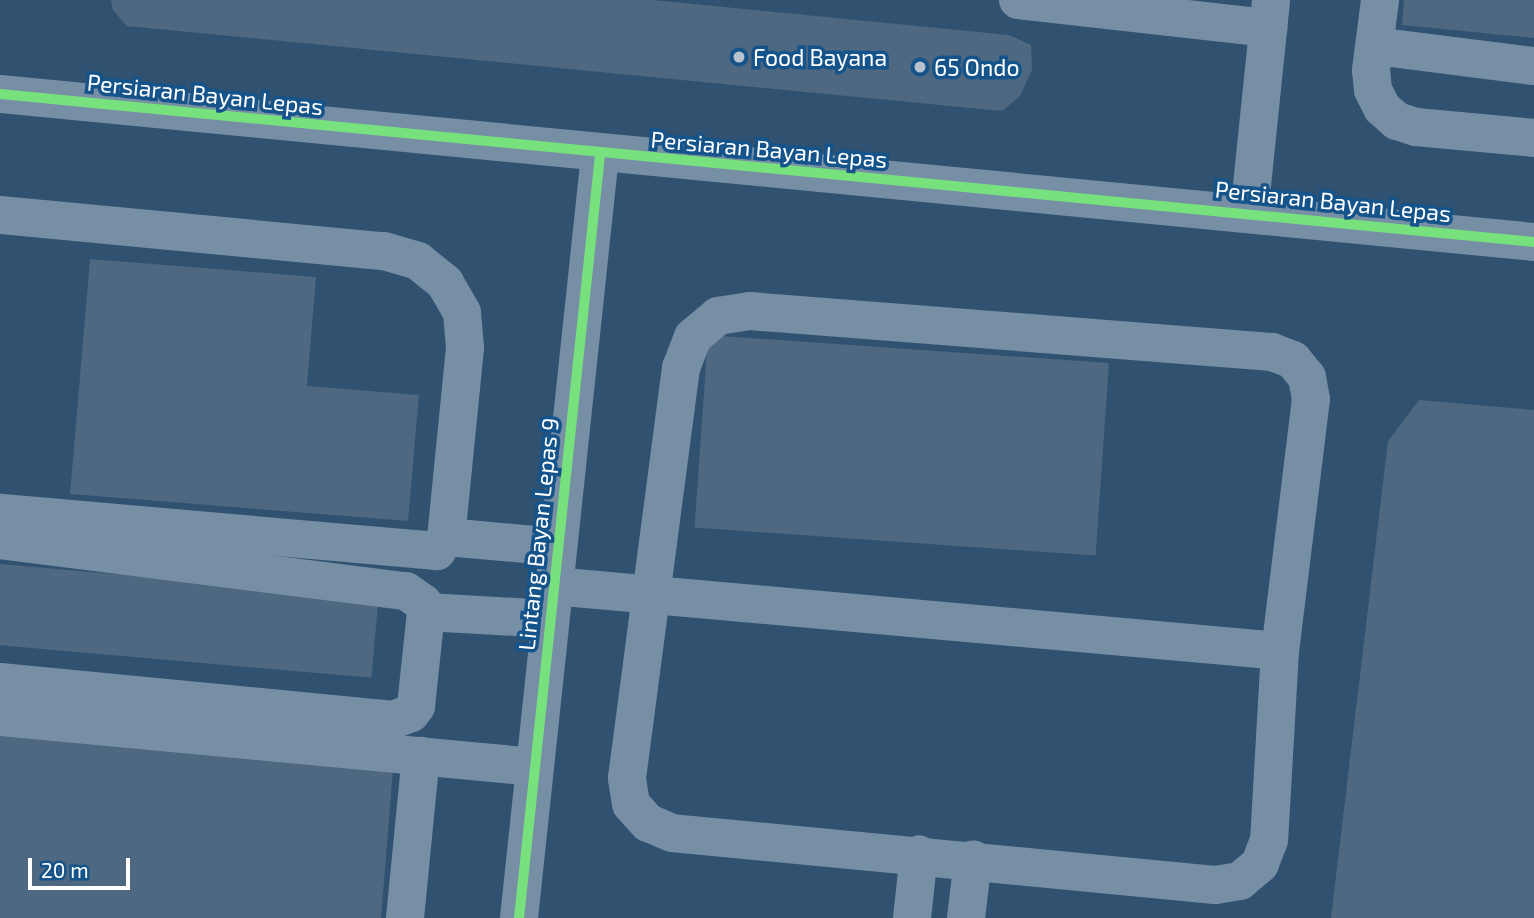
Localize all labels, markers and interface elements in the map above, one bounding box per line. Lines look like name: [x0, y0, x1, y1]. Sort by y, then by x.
place label: Food Bayana: [753, 43, 887, 71]
marker: Food Bayana: [731, 49, 747, 65]
place label: 65 Ondo: [934, 53, 1020, 81]
marker: 65 Ondo: [912, 59, 928, 75]
street label: Persiaran Bayan Lepas: [86, 68, 324, 120]
street label: Persiaran Bayan Lepas: [650, 125, 888, 173]
street label: Persiaran Bayan Lepas: [1214, 175, 1452, 227]
street label: Lintang Bayan Lepas 9: [512, 416, 564, 652]
scale bar: [32, 844, 133, 888]
text: 20 m: [41, 857, 89, 882]

